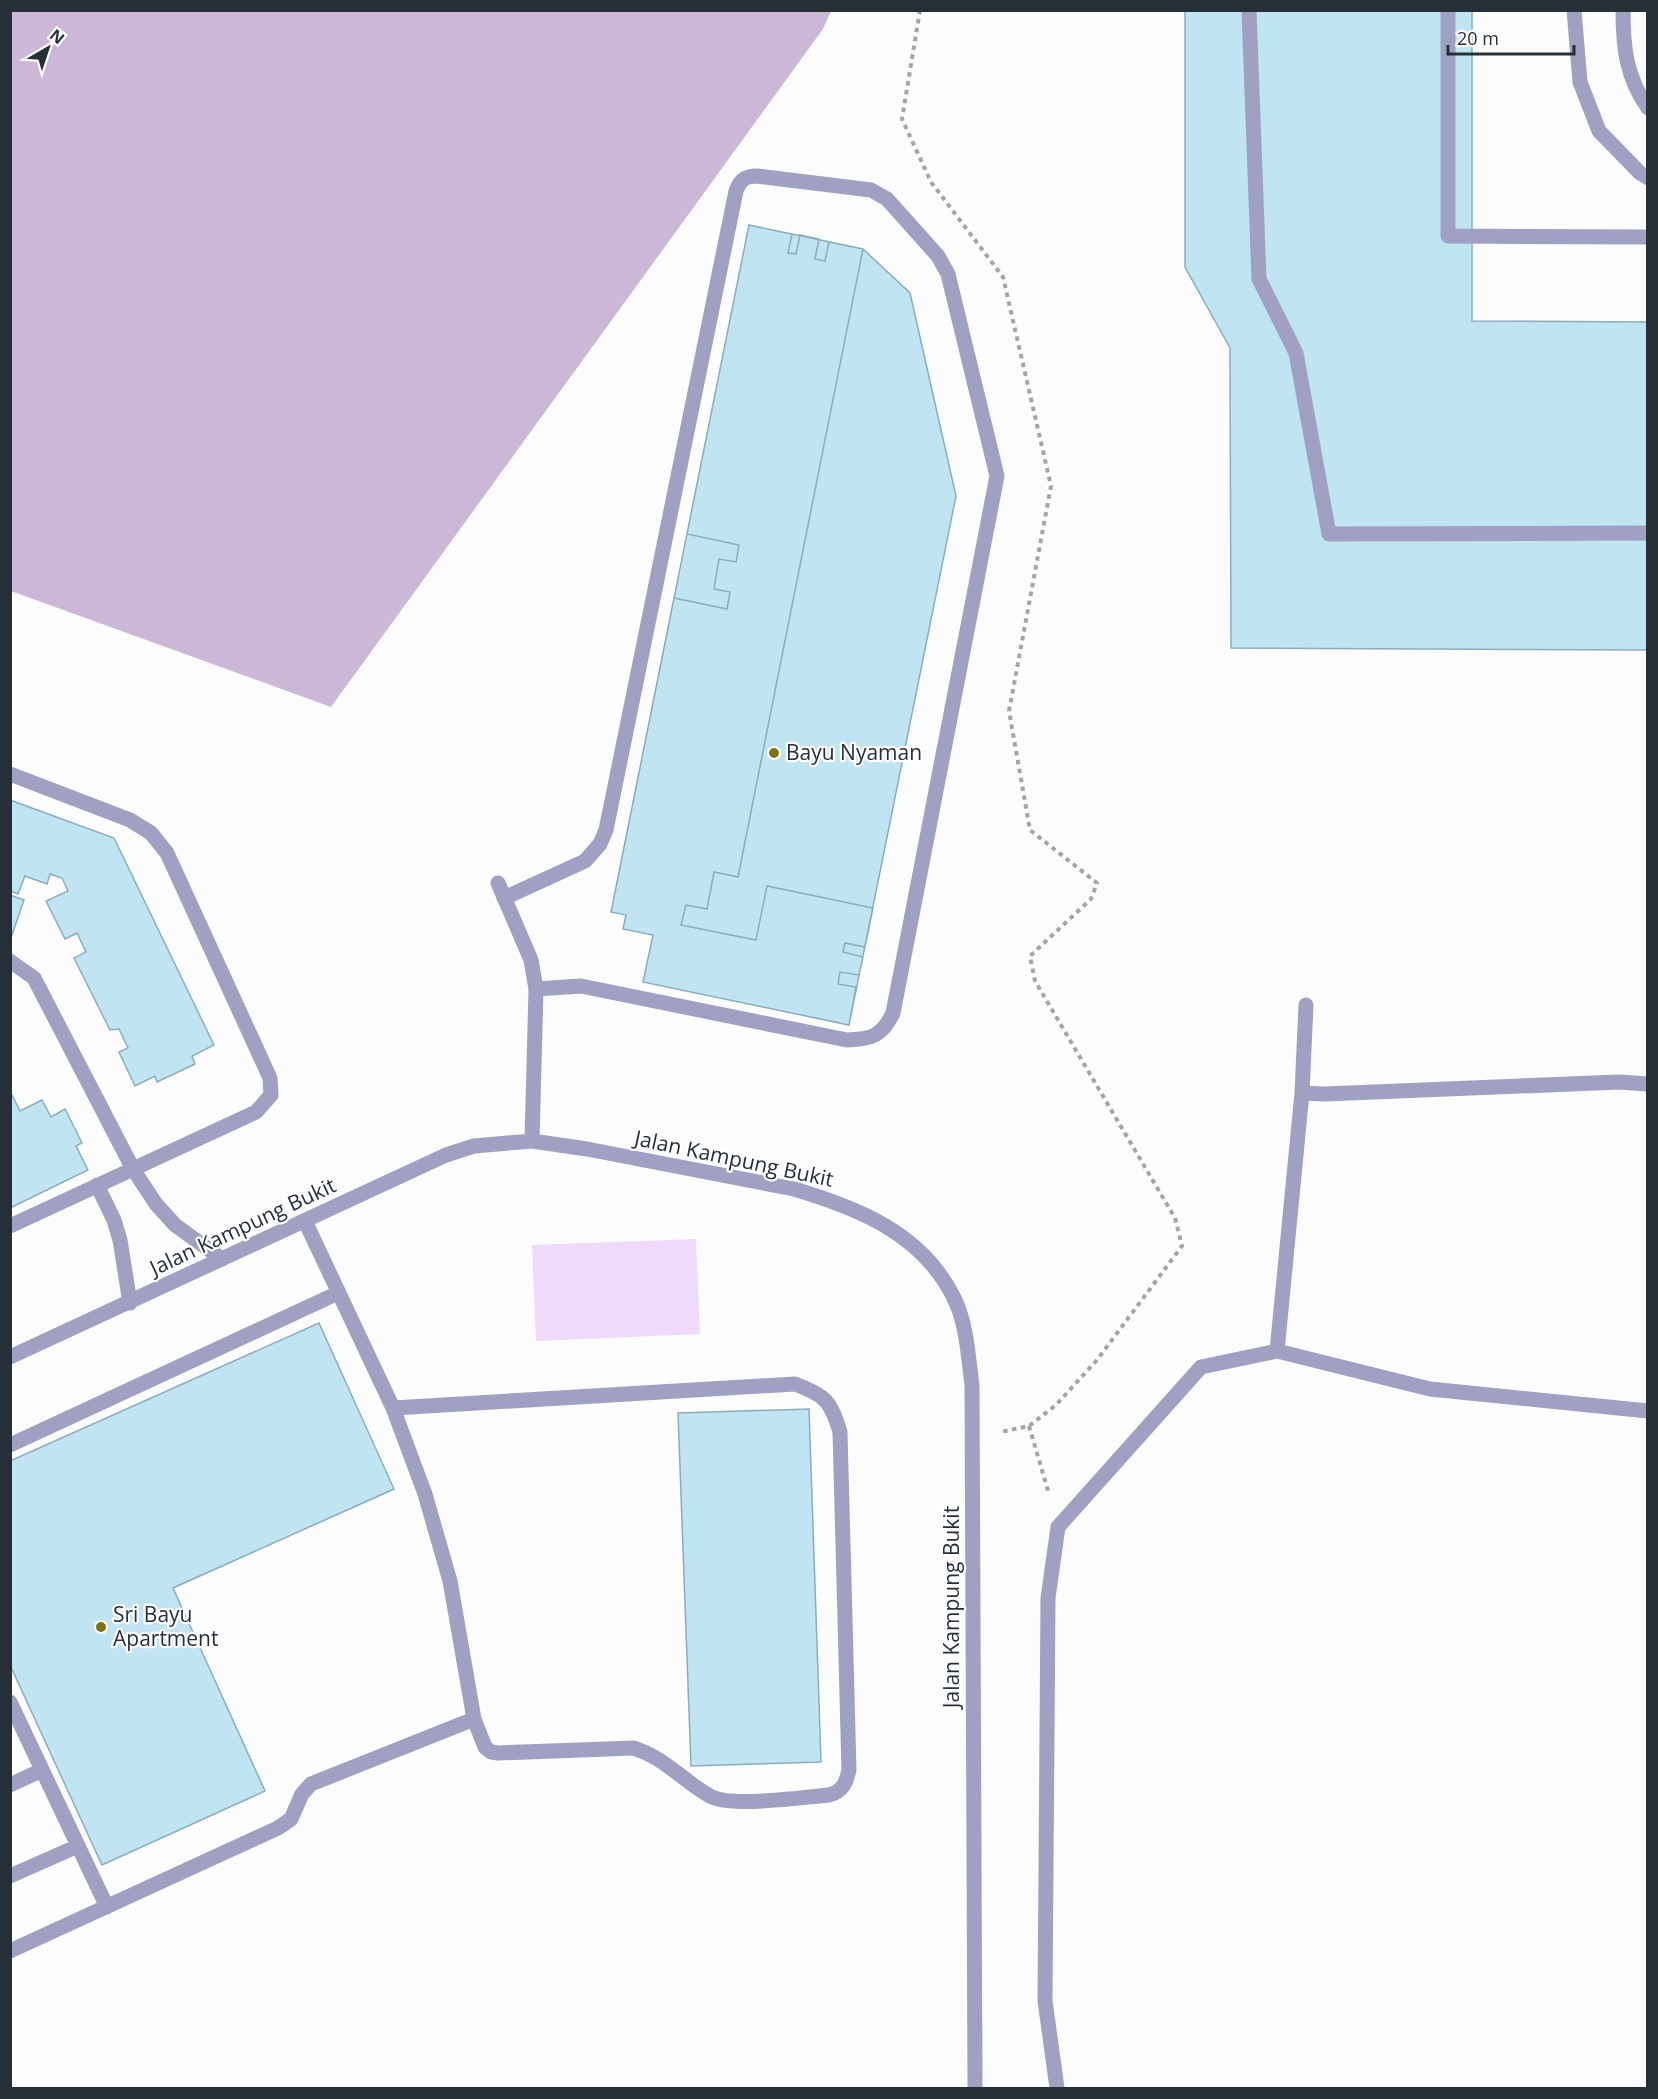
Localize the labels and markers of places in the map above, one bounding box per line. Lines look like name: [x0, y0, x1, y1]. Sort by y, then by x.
place label: Bayu Nyaman: [786, 738, 922, 766]
marker: Bayu Nyaman: [767, 746, 781, 760]
place label: Sri Bayu Apartment: [113, 1600, 218, 1652]
marker: Sri Bayu Apartment: [94, 1620, 108, 1634]

